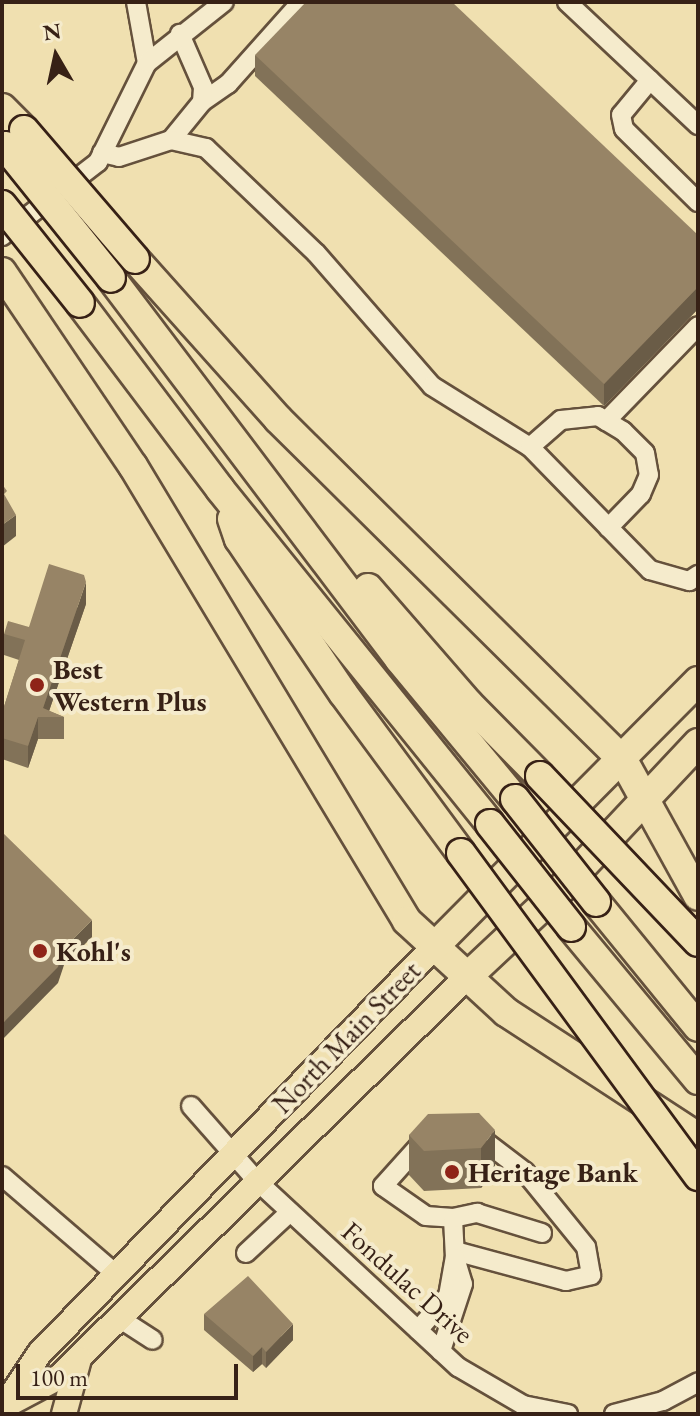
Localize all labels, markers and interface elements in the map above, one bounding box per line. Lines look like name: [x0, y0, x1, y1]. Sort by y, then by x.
north arrow: [16, 16, 96, 96]
text: N: [41, 16, 63, 48]
place label: Best Western Plus: [53, 652, 207, 718]
marker: Best Western Plus: [28, 676, 46, 694]
place label: Kohl's: [56, 934, 131, 968]
marker: Kohl's: [31, 942, 49, 960]
street label: North Main Street: [265, 954, 427, 1120]
place label: Heritage Bank: [468, 1155, 638, 1189]
marker: Heritage Bank: [443, 1163, 461, 1181]
street label: Fondulac Drive: [335, 1214, 481, 1350]
scale bar: [20, 1348, 242, 1398]
text: 100 m: [30, 1362, 88, 1393]

